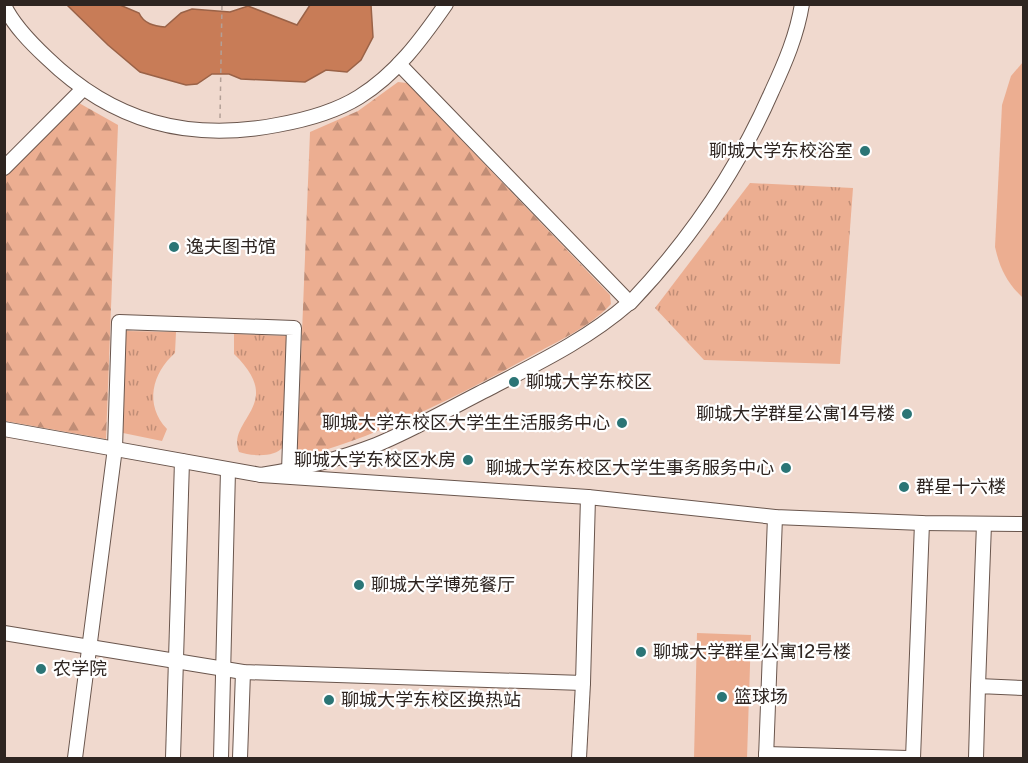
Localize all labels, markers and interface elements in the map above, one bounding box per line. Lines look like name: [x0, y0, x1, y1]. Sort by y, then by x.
place label: 聊城大学东校浴室: [709, 140, 853, 161]
marker: 聊城大学东校浴室: [858, 144, 872, 158]
place label: 逸夫图书馆: [186, 236, 276, 257]
marker: 逸夫图书馆: [167, 240, 181, 254]
place label: 聊城大学东校区: [526, 371, 652, 392]
marker: 聊城大学东校区: [507, 375, 521, 389]
place label: 聊城大学群星公寓14号楼: [696, 403, 895, 424]
marker: 聊城大学群星公寓14号楼: [900, 407, 914, 421]
place label: 聊城大学东校区大学生生活服务中心: [322, 412, 610, 433]
marker: 聊城大学东校区大学生生活服务中心: [615, 416, 629, 430]
place label: 聊城大学东校区水房: [294, 449, 456, 470]
marker: 聊城大学东校区水房: [461, 453, 475, 467]
place label: 聊城大学东校区大学生事务服务中心: [486, 457, 774, 478]
marker: 聊城大学东校区大学生事务服务中心: [779, 461, 793, 475]
place label: 群星十六楼: [916, 476, 1006, 497]
marker: 群星十六楼: [897, 480, 911, 494]
place label: 聊城大学博苑餐厅: [371, 574, 515, 595]
marker: 聊城大学博苑餐厅: [352, 578, 366, 592]
place label: 聊城大学群星公寓12号楼: [653, 641, 851, 662]
marker: 聊城大学群星公寓12号楼: [634, 645, 648, 659]
place label: 农学院: [53, 658, 107, 679]
marker: 农学院: [34, 662, 48, 676]
place label: 篮球场: [734, 686, 788, 707]
place label: 聊城大学东校区换热站: [341, 689, 521, 710]
marker: 篮球场: [715, 690, 729, 704]
marker: 聊城大学东校区换热站: [322, 693, 336, 707]

